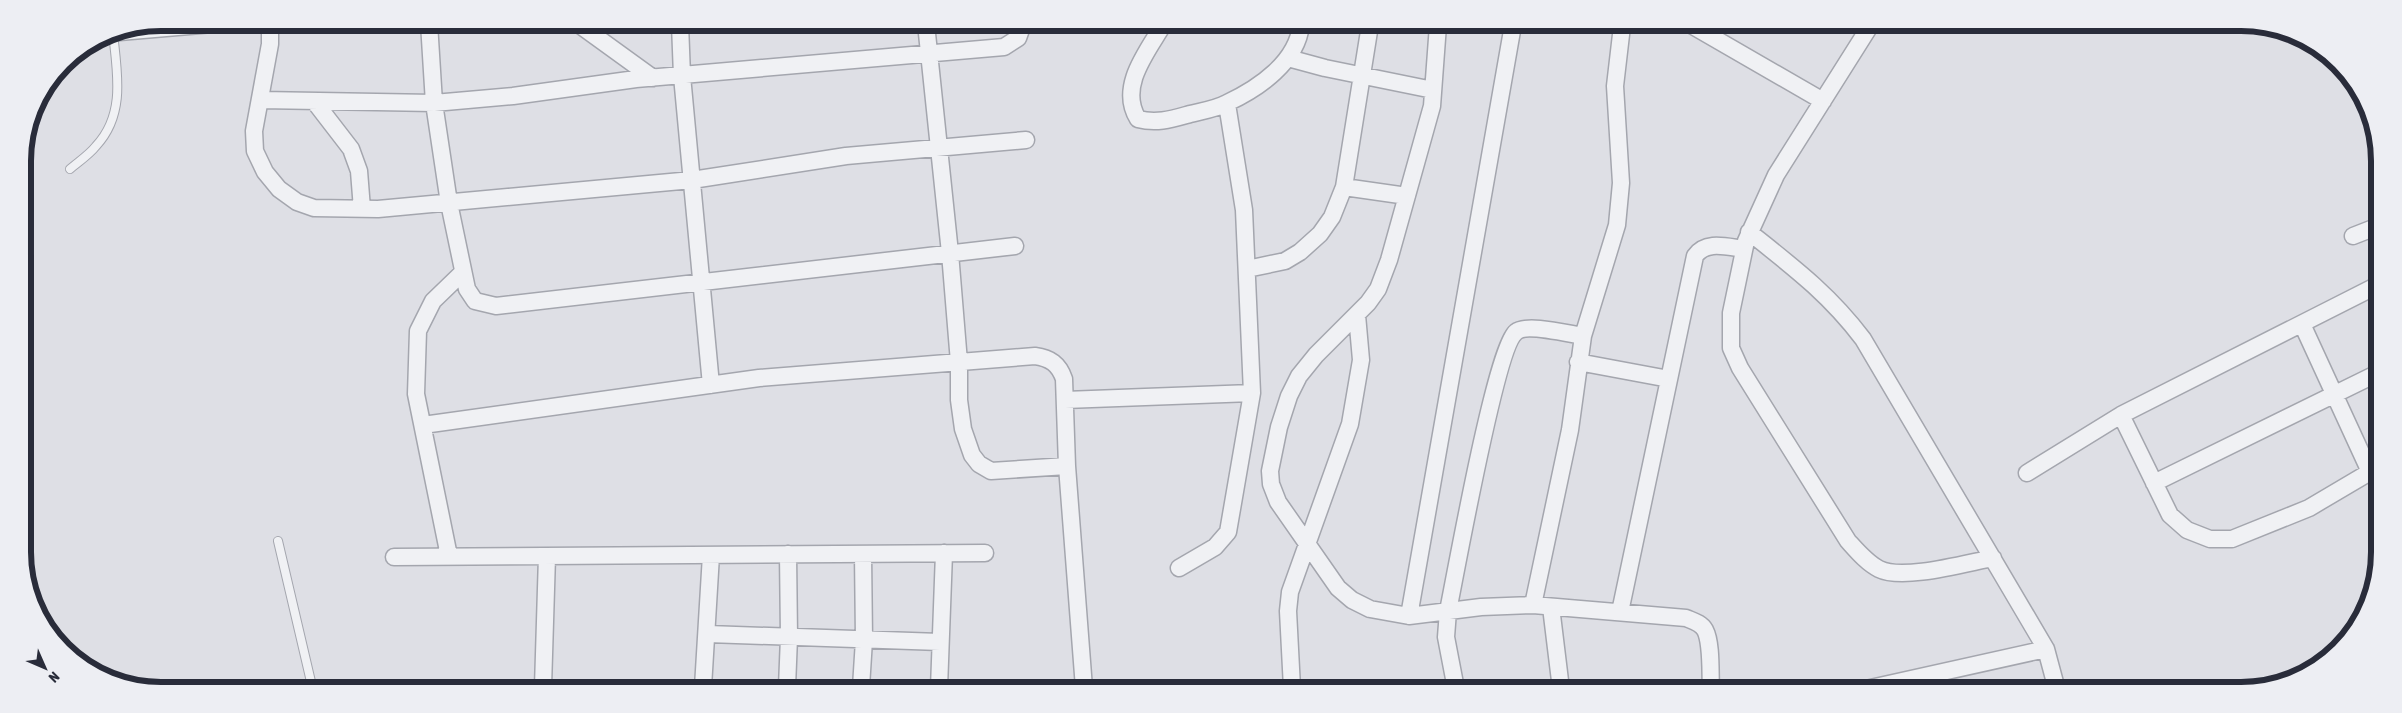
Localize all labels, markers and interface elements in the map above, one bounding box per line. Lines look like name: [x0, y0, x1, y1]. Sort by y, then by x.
north arrow: [20, 643, 70, 693]
text: N: [46, 669, 63, 686]

